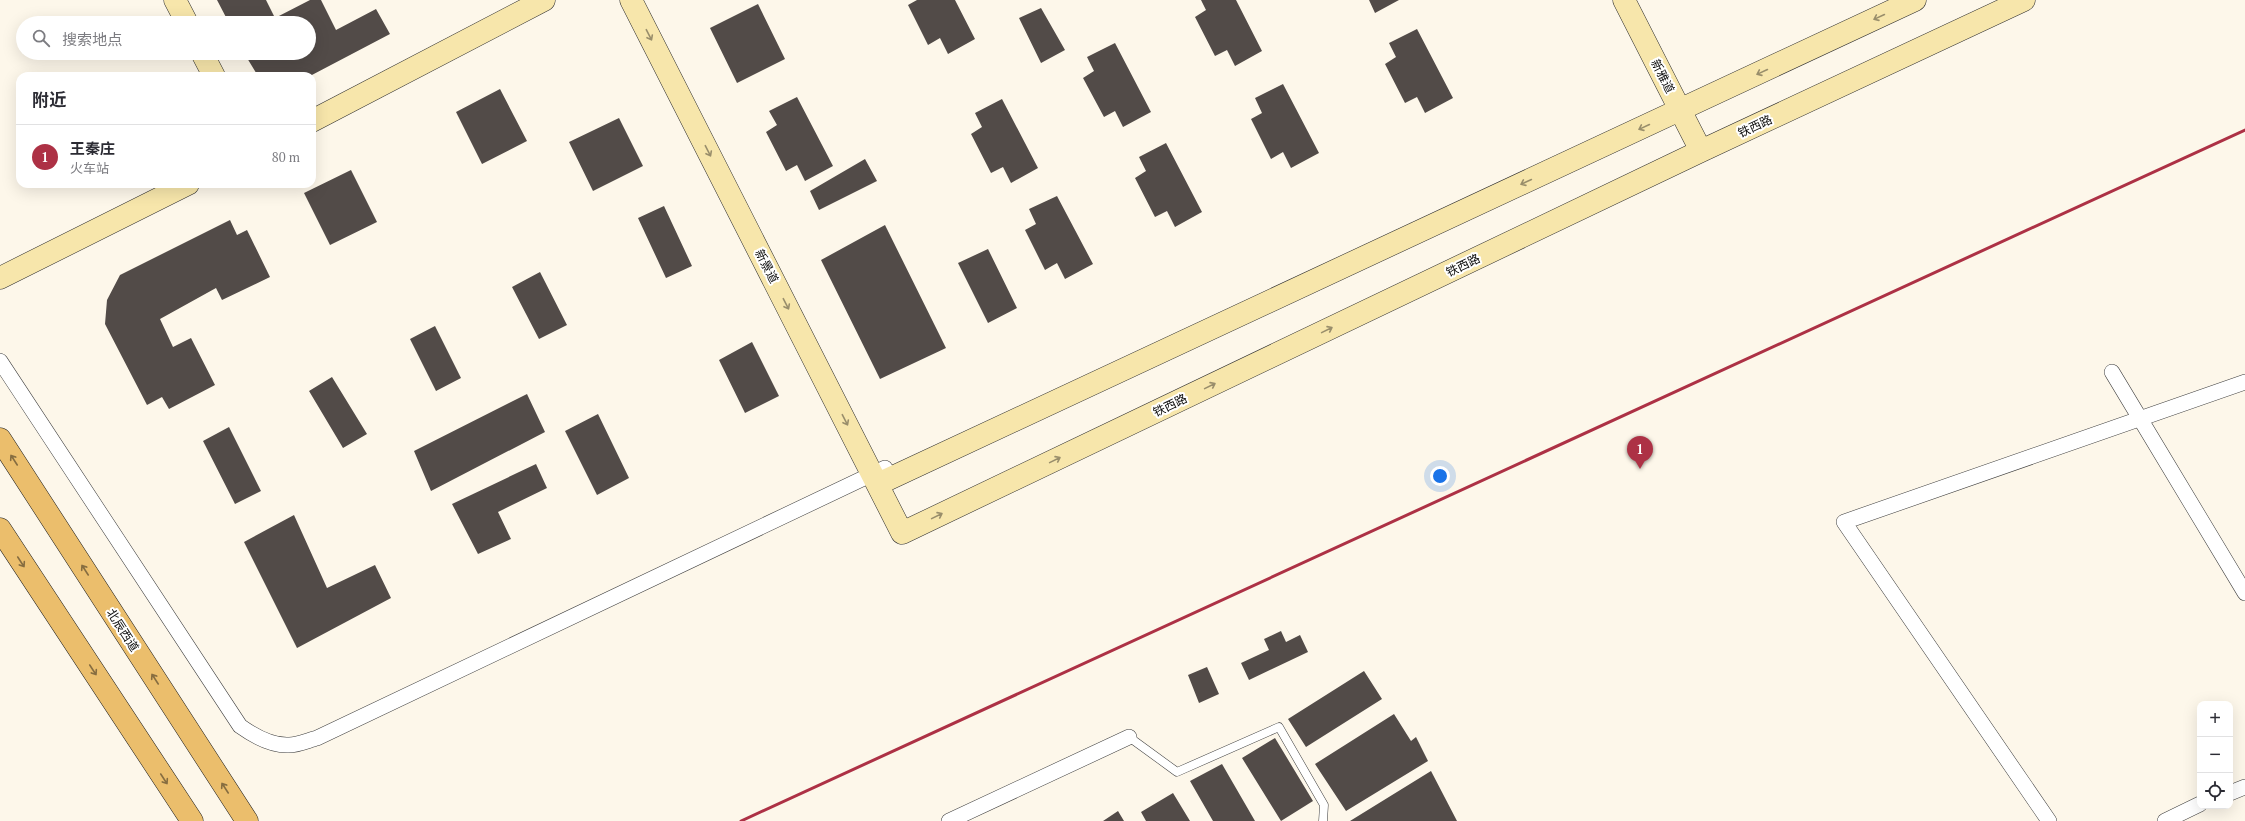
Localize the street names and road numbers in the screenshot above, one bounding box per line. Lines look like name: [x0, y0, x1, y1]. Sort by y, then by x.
street label: 新雅道: [1648, 57, 1678, 95]
street label: 铁西路: [1736, 112, 1774, 140]
street label: 新景道: [752, 247, 782, 285]
street label: 铁西路: [1444, 250, 1482, 280]
street label: 铁西路: [1151, 390, 1189, 420]
street label: 北辰西道: [104, 606, 142, 654]

